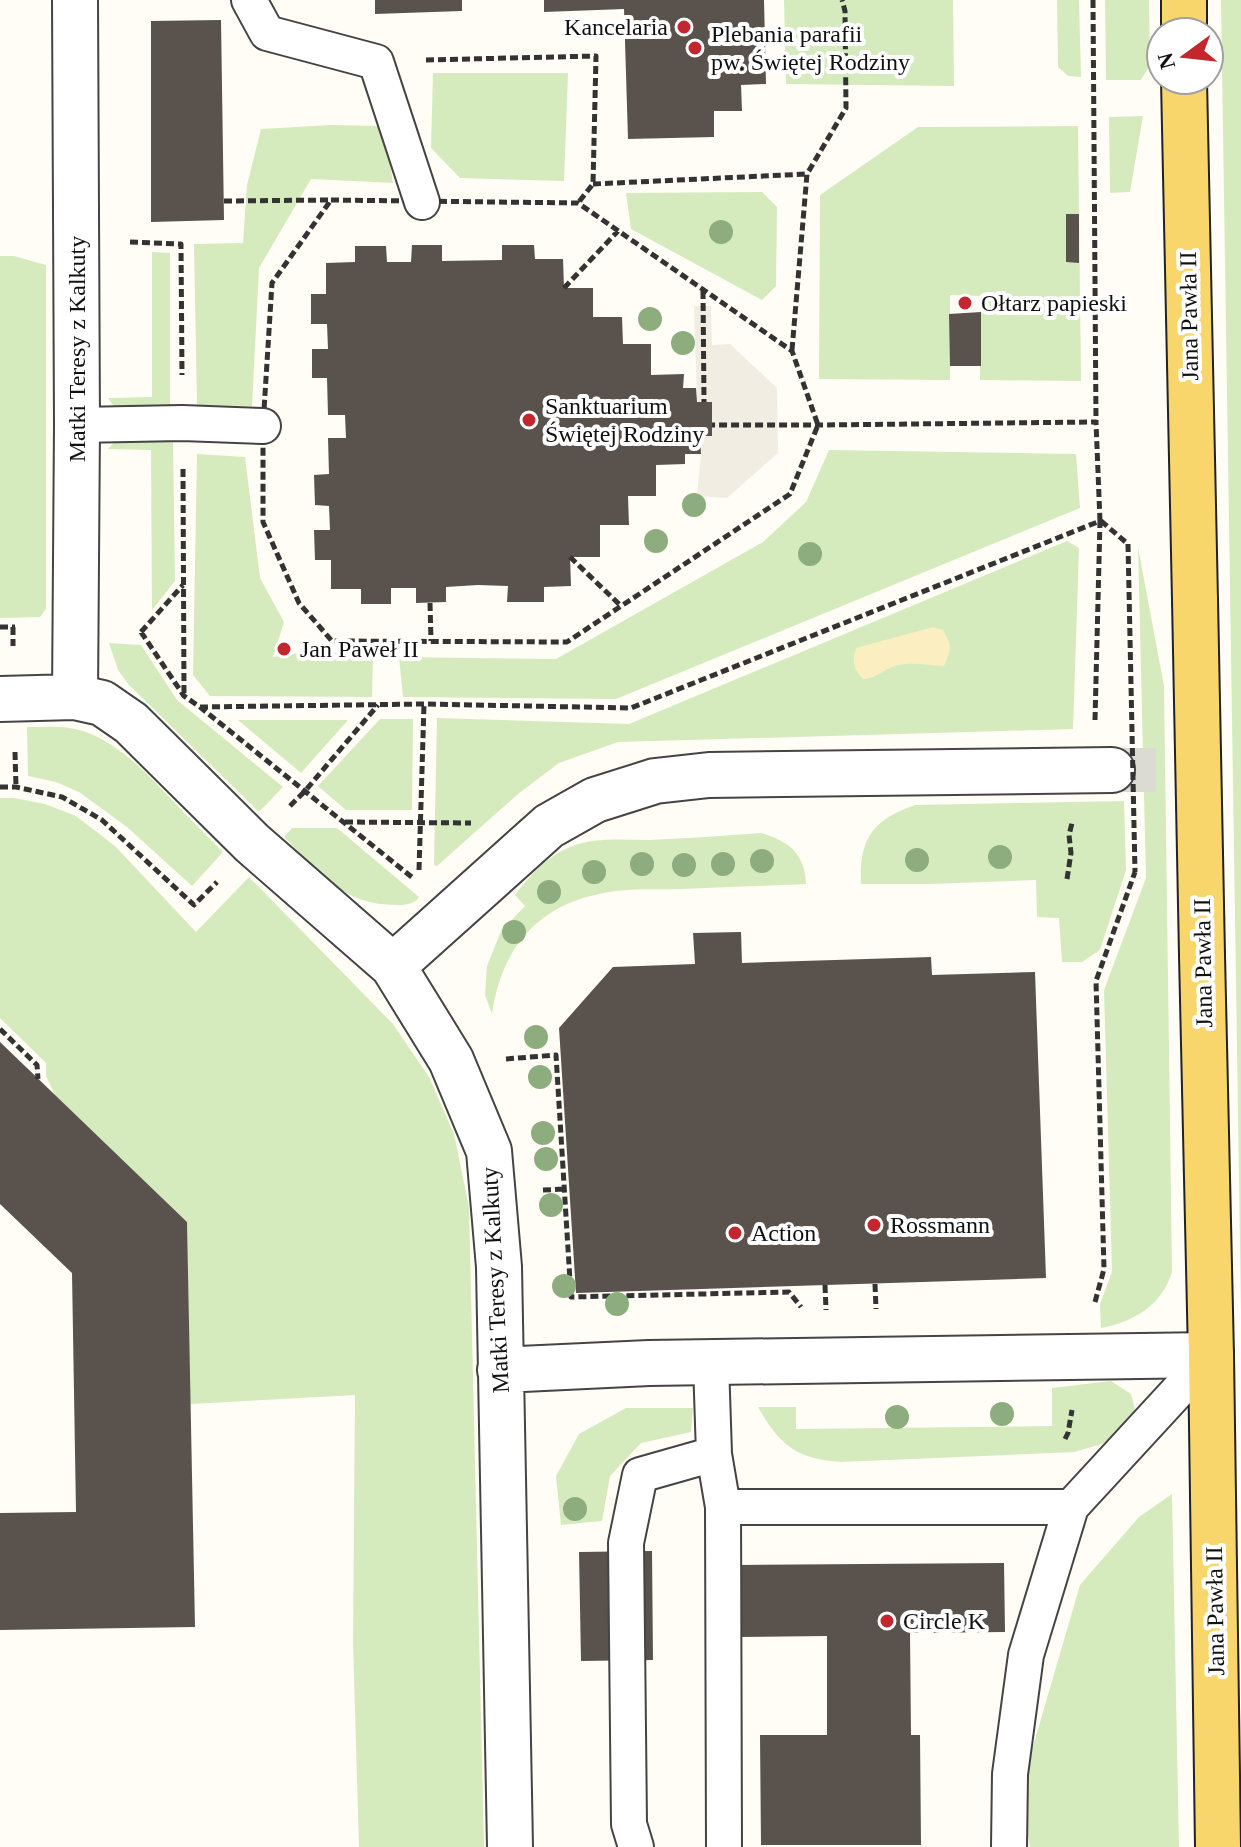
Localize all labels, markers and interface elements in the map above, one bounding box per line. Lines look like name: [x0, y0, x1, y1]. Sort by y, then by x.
place label: Kancelaria: [564, 14, 668, 40]
north arrow: [1145, 16, 1225, 96]
marker: Kancelaria: [675, 18, 693, 36]
place label: Plebania parafii pw. Świętej Rodziny: [711, 21, 910, 75]
marker: Plebania parafii pw. Świętej Rodziny: [686, 39, 704, 57]
text: N: [1152, 50, 1180, 72]
street label: Matki Teresy z Kalkuty: [64, 236, 90, 462]
street label: Jana Pawła II: [1175, 251, 1203, 381]
place label: Ołtarz papieski: [981, 290, 1127, 316]
marker: Ołtarz papieski: [956, 294, 974, 312]
place label: Sanktuarium Świętej Rodziny: [545, 393, 704, 447]
marker: Sanktuarium Świętej Rodziny: [520, 411, 538, 429]
place label: Jan Paweł II: [300, 636, 419, 662]
marker: Jan Paweł II: [275, 640, 293, 658]
street label: Jana Pawła II: [1189, 898, 1217, 1028]
street label: Matki Teresy z Kalkuty: [476, 1166, 514, 1394]
place label: Rossmann: [890, 1212, 990, 1238]
marker: Rossmann: [865, 1216, 883, 1234]
place label: Action: [751, 1220, 816, 1246]
marker: Action: [726, 1224, 744, 1242]
street label: Jana Pawła II: [1201, 1546, 1229, 1676]
place label: Circle K: [903, 1608, 986, 1634]
marker: Circle K: [878, 1612, 896, 1630]

